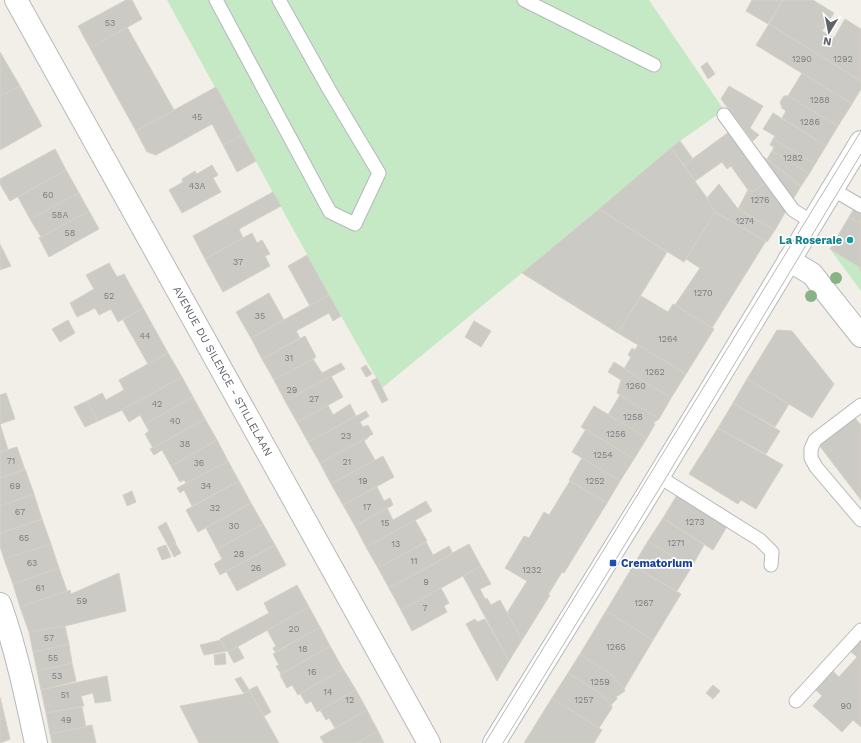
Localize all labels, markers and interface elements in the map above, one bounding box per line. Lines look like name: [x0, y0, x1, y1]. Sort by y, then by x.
north arrow: [809, 12, 849, 52]
house number: 53: [105, 18, 115, 28]
text: N: [822, 34, 832, 48]
house number: 1290: [792, 54, 812, 64]
house number: 1292: [833, 54, 853, 64]
house number: 1288: [810, 95, 830, 105]
house number: 45: [192, 112, 202, 122]
house number: 1286: [800, 117, 820, 127]
house number: 1282: [783, 153, 803, 163]
house number: 43A: [189, 181, 205, 191]
house number: 60: [42, 190, 54, 200]
house number: 1276: [751, 195, 769, 205]
house number: 58A: [52, 210, 68, 220]
house number: 1274: [736, 216, 755, 226]
house number: 58: [65, 228, 75, 238]
place label: La Roseraie: [779, 234, 842, 247]
marker: La Roseraie: [845, 235, 855, 245]
house number: 37: [233, 257, 243, 267]
street label: AVENUE DU SILENCE - STILLELAAN: [170, 284, 275, 459]
house number: 1270: [693, 288, 713, 298]
house number: 52: [104, 291, 114, 301]
house number: 35: [255, 311, 265, 321]
house number: 44: [140, 331, 151, 341]
house number: 1264: [658, 334, 678, 344]
house number: 31: [285, 353, 293, 363]
house number: 1262: [645, 367, 665, 377]
house number: 1260: [626, 381, 646, 391]
house number: 29: [287, 385, 297, 395]
house number: 27: [309, 394, 319, 404]
house number: 42: [152, 399, 162, 409]
house number: 1258: [623, 412, 643, 422]
house number: 40: [169, 416, 181, 426]
house number: 1256: [606, 429, 626, 439]
house number: 23: [341, 431, 351, 441]
house number: 38: [180, 439, 190, 449]
house number: 1254: [593, 450, 613, 460]
house number: 71: [7, 456, 15, 466]
house number: 21: [343, 457, 351, 467]
house number: 36: [194, 458, 204, 468]
house number: 19: [358, 476, 368, 486]
house number: 1252: [585, 476, 605, 486]
house number: 69: [9, 481, 21, 491]
house number: 34: [201, 481, 212, 491]
house number: 17: [363, 502, 371, 512]
house number: 32: [210, 503, 220, 513]
house number: 67: [15, 507, 25, 517]
house number: 1273: [686, 517, 704, 527]
house number: 15: [381, 518, 389, 528]
house number: 30: [229, 521, 240, 531]
house number: 65: [19, 533, 29, 543]
house number: 1271: [667, 538, 685, 548]
house number: 13: [392, 539, 400, 549]
house number: 28: [234, 549, 244, 559]
house number: 11: [410, 556, 418, 566]
place label: Crematorium: [621, 557, 693, 570]
house number: 63: [27, 558, 37, 568]
marker: Crematorium: [608, 558, 618, 568]
house number: 26: [251, 563, 261, 573]
house number: 1232: [522, 565, 542, 575]
house number: 9: [423, 577, 429, 587]
house number: 61: [36, 583, 44, 593]
house number: 59: [77, 596, 87, 606]
house number: 1267: [634, 598, 654, 608]
house number: 7: [422, 603, 428, 613]
house number: 20: [289, 624, 300, 634]
house number: 57: [44, 633, 54, 643]
house number: 1265: [606, 642, 626, 652]
house number: 18: [298, 644, 308, 654]
house number: 55: [48, 653, 58, 663]
house number: 16: [308, 667, 316, 677]
house number: 53: [52, 671, 62, 681]
house number: 1259: [590, 677, 610, 687]
house number: 14: [323, 687, 333, 697]
house number: 51: [61, 690, 69, 700]
house number: 12: [346, 695, 354, 705]
house number: 1257: [574, 695, 594, 705]
house number: 90: [840, 701, 852, 711]
house number: 49: [60, 715, 72, 725]

